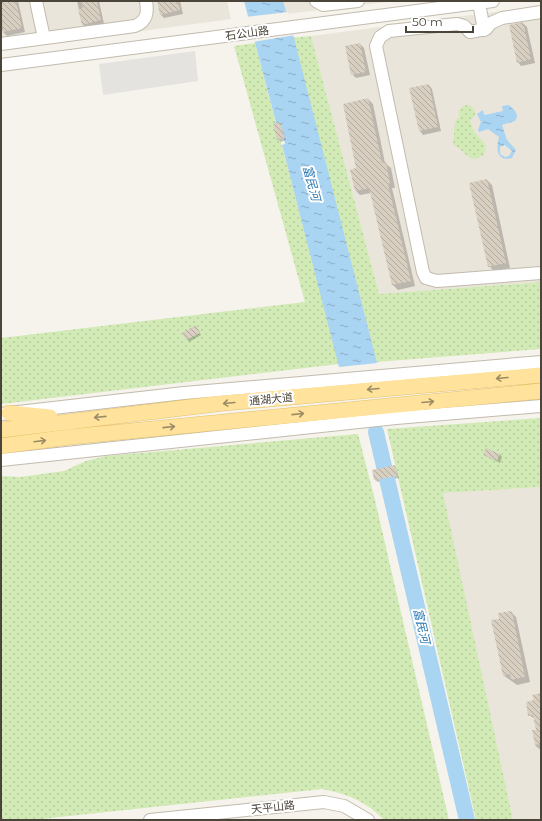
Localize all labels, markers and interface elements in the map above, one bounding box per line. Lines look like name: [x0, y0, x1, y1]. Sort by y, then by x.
scale bar: [406, 8, 473, 34]
text: 50 m: [412, 14, 443, 29]
street label: 石公山路: [224, 23, 270, 43]
water label: 富民河: [300, 164, 324, 204]
one-way arrow: [496, 375, 509, 382]
one-way arrow: [367, 386, 380, 393]
street label: 通湖大道: [248, 390, 294, 408]
one-way arrow: [421, 398, 434, 405]
one-way arrow: [223, 399, 236, 406]
one-way arrow: [291, 411, 304, 418]
one-way arrow: [94, 413, 107, 421]
one-way arrow: [162, 424, 175, 431]
one-way arrow: [33, 437, 46, 445]
water label: 富民河: [411, 607, 434, 647]
street label: 天平山路: [250, 798, 296, 816]

